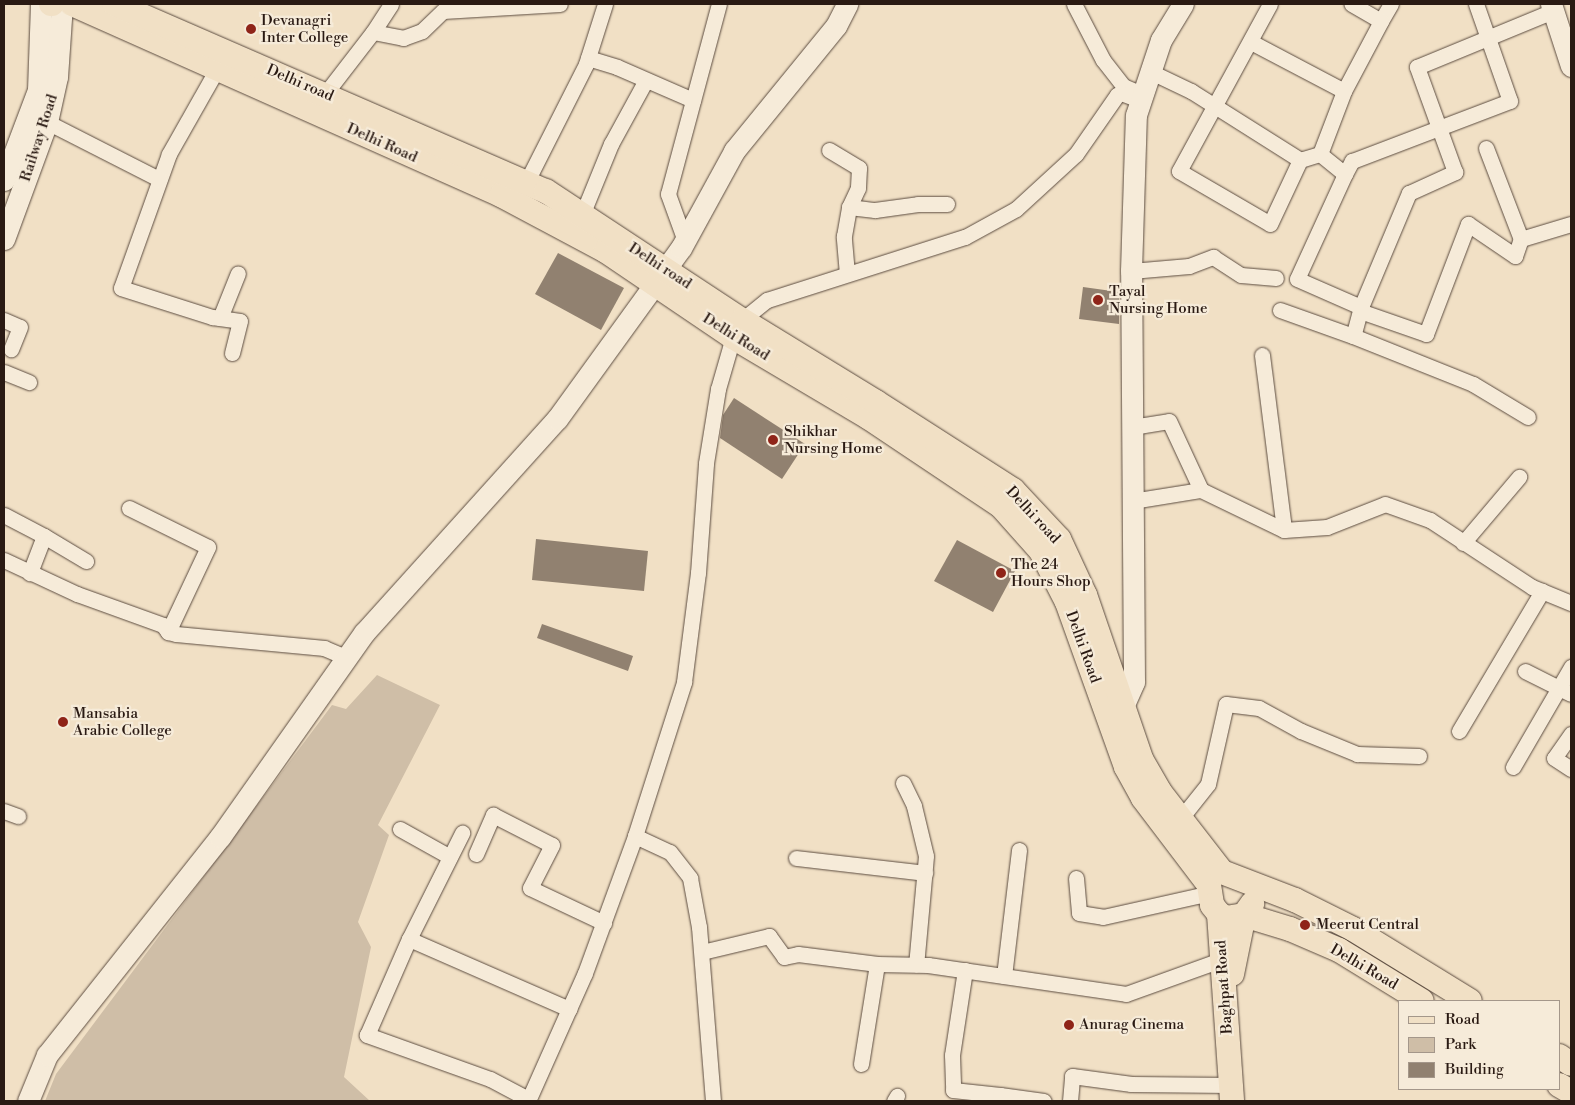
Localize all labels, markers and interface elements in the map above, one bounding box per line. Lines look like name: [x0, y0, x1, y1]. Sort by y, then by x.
place label: Devanagri Inter College: [261, 11, 348, 46]
marker: Devanagri Inter College: [245, 23, 257, 35]
street label: Delhi road: [264, 61, 336, 105]
street label: Railway Road: [16, 92, 62, 184]
street label: Delhi Road: [344, 119, 420, 167]
street label: Delhi road: [625, 239, 695, 293]
place label: Tayal Nursing Home: [1109, 282, 1207, 317]
marker: Tayal Nursing Home: [1091, 293, 1105, 307]
street label: Delhi Road: [699, 309, 773, 365]
place label: Shikhar Nursing Home: [784, 422, 882, 457]
marker: Shikhar Nursing Home: [766, 433, 780, 447]
street label: Delhi road: [1002, 483, 1064, 547]
place label: The 24 Hours Shop: [1011, 555, 1091, 590]
marker: The 24 Hours Shop: [995, 567, 1007, 579]
street label: Delhi Road: [1062, 608, 1104, 686]
place label: Mansabia Arabic College: [73, 704, 172, 739]
marker: Mansabia Arabic College: [57, 716, 69, 728]
place label: Meerut Central: [1316, 916, 1419, 934]
marker: Meerut Central: [1298, 918, 1312, 932]
street label: Baghpat Road: [1212, 939, 1236, 1035]
street label: Delhi Road: [1327, 940, 1401, 994]
legend: [1398, 1000, 1560, 1090]
text: Road: [1445, 1010, 1480, 1029]
place label: Anurag Cinema: [1079, 1016, 1184, 1034]
marker: Anurag Cinema: [1063, 1019, 1075, 1031]
text: Park: [1445, 1035, 1476, 1054]
text: Building: [1445, 1060, 1504, 1079]

